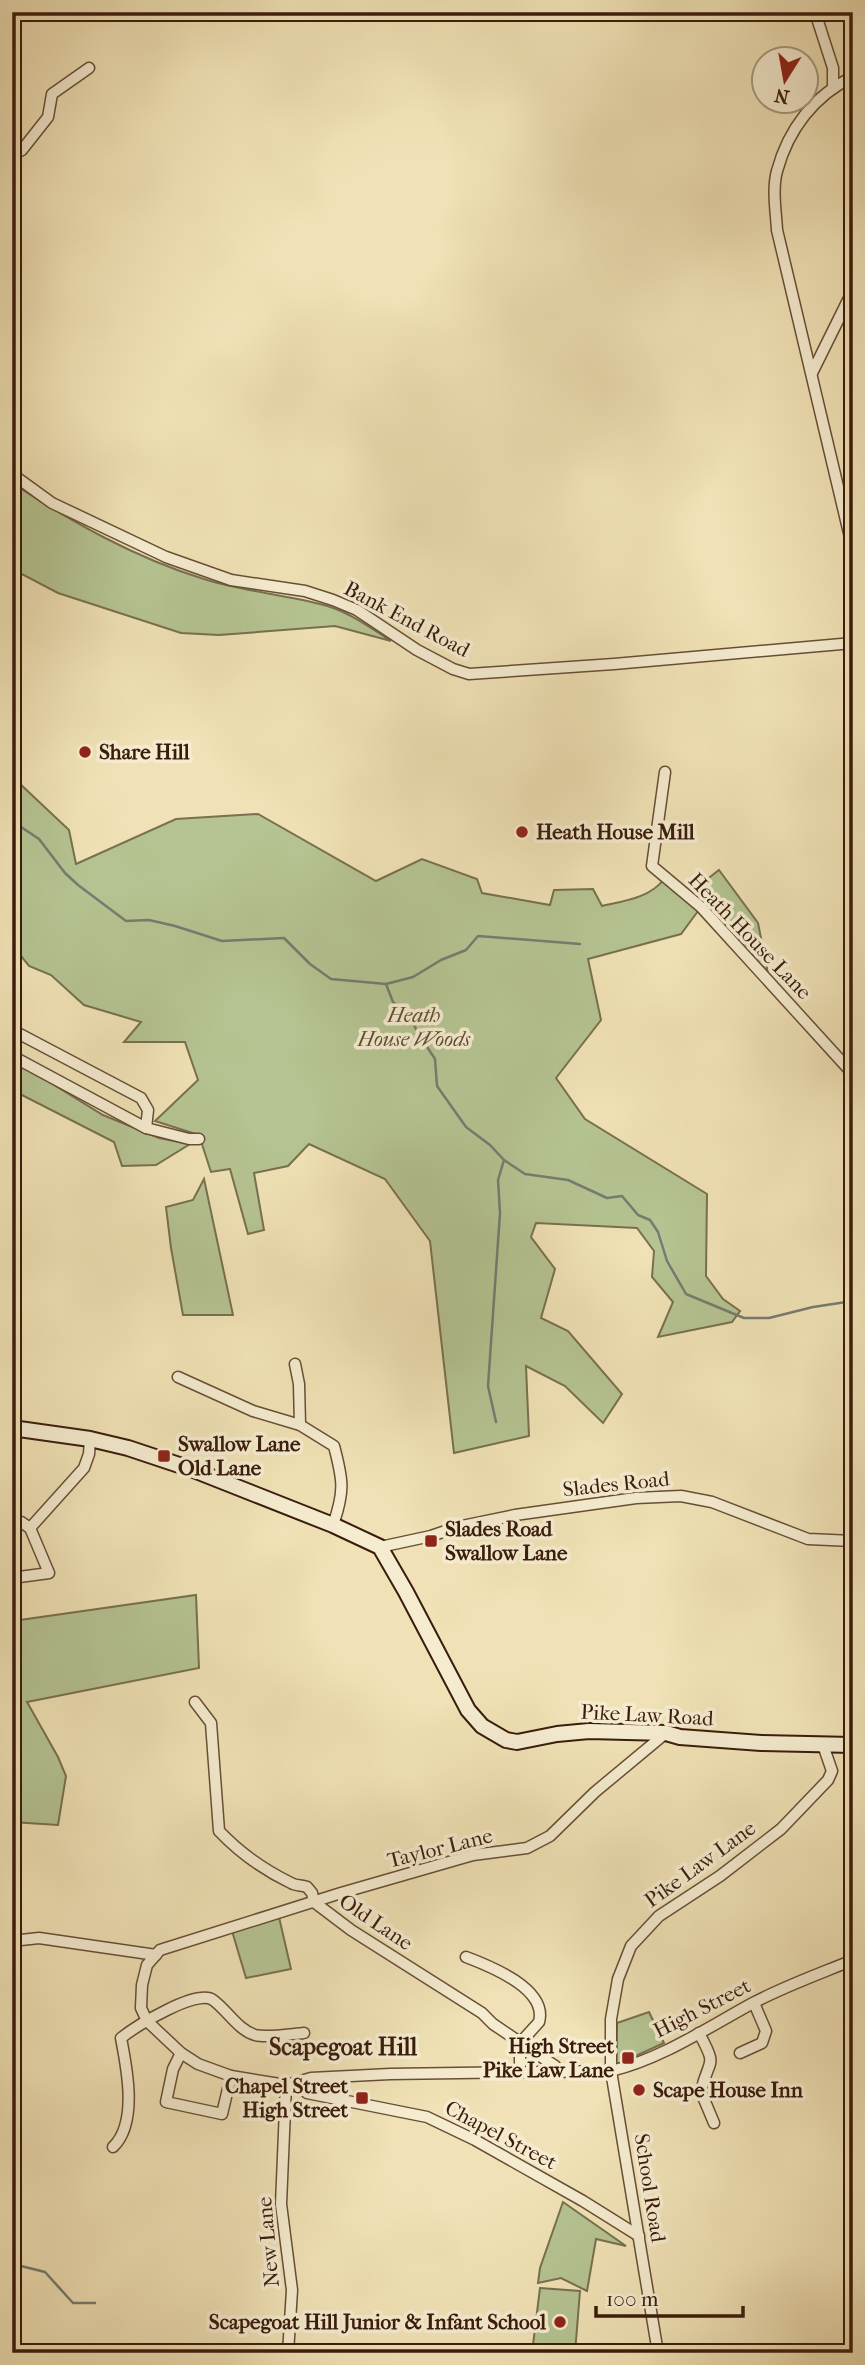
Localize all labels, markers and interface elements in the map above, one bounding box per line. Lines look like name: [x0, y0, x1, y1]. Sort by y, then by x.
north arrow: [750, 46, 820, 116]
text: N: [772, 83, 791, 108]
street label: Bank End Road: [340, 576, 474, 662]
place label: Share Hill: [99, 740, 190, 764]
marker: Share Hill: [77, 744, 93, 760]
place label: Heath House Mill: [536, 820, 695, 844]
marker: Heath House Mill: [514, 824, 530, 840]
street label: Heath House Lane: [684, 868, 816, 1004]
park label: Heath House Woods: [357, 1003, 471, 1051]
place label: Swallow Lane Old Lane: [178, 1432, 301, 1480]
marker: Swallow Lane Old Lane: [156, 1448, 172, 1464]
street label: Slades Road: [561, 1466, 671, 1502]
place label: Slades Road Swallow Lane: [445, 1517, 568, 1565]
marker: Slades Road Swallow Lane: [423, 1533, 439, 1549]
street label: Pike Law Road: [580, 1700, 715, 1730]
street label: Pike Law Lane: [640, 1816, 760, 1912]
street label: Taylor Lane: [385, 1823, 495, 1873]
street label: Old Lane: [335, 1889, 417, 1955]
street label: High Street: [649, 1973, 755, 2043]
district label: Scapegoat Hill: [269, 2033, 417, 2061]
place label: High Street Pike Law Lane: [483, 2034, 615, 2082]
marker: High Street Pike Law Lane: [620, 2050, 636, 2066]
place label: Chapel Street High Street: [225, 2074, 348, 2122]
place label: Scape House Inn: [653, 2078, 804, 2102]
marker: Scape House Inn: [631, 2082, 647, 2098]
marker: Chapel Street High Street: [354, 2090, 370, 2106]
street label: Chapel Street: [441, 2096, 561, 2175]
street label: School Road: [630, 2132, 671, 2245]
street label: New Lane: [252, 2196, 284, 2288]
scale bar: [596, 2274, 742, 2318]
text: 100 m: [606, 2287, 659, 2311]
place label: Scapegoat Hill Junior & Infant School: [209, 2310, 546, 2334]
marker: Scapegoat Hill Junior & Infant School: [552, 2314, 568, 2330]

